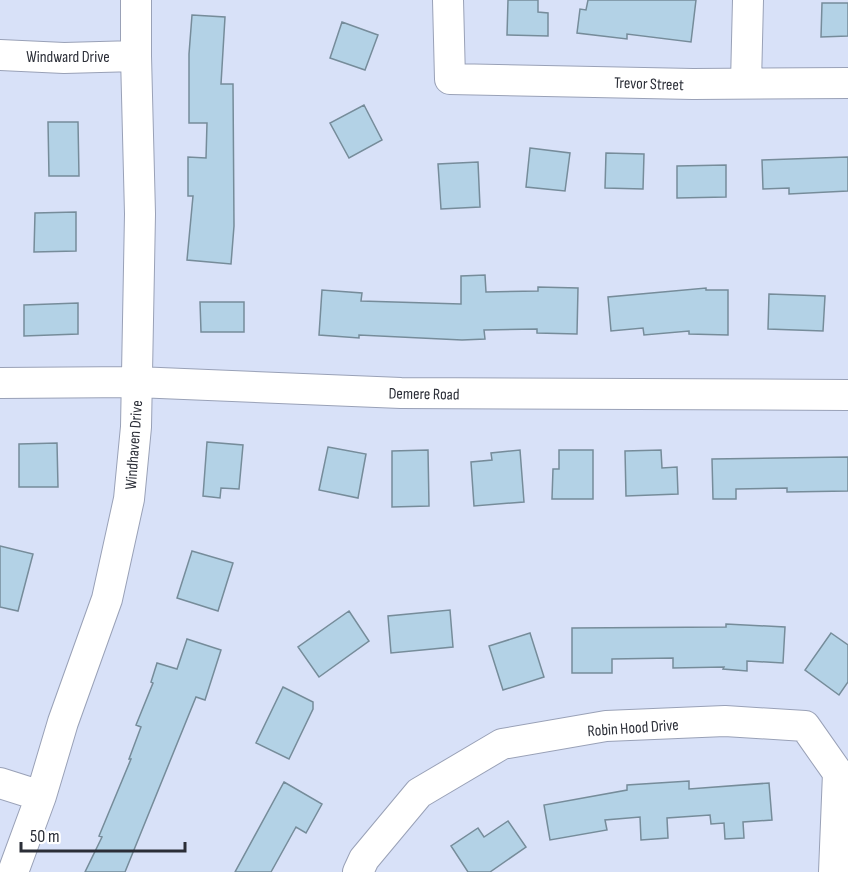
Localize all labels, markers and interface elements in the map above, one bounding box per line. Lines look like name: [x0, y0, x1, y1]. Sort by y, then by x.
street label: Windward Drive: [26, 48, 110, 67]
street label: Trevor Street: [614, 74, 684, 95]
street label: Demere Road: [388, 384, 460, 405]
street label: Windhaven Drive: [122, 400, 147, 490]
street label: Robin Hood Drive: [587, 716, 679, 741]
scale bar: [21, 815, 184, 853]
text: 50 m: [30, 826, 60, 847]

